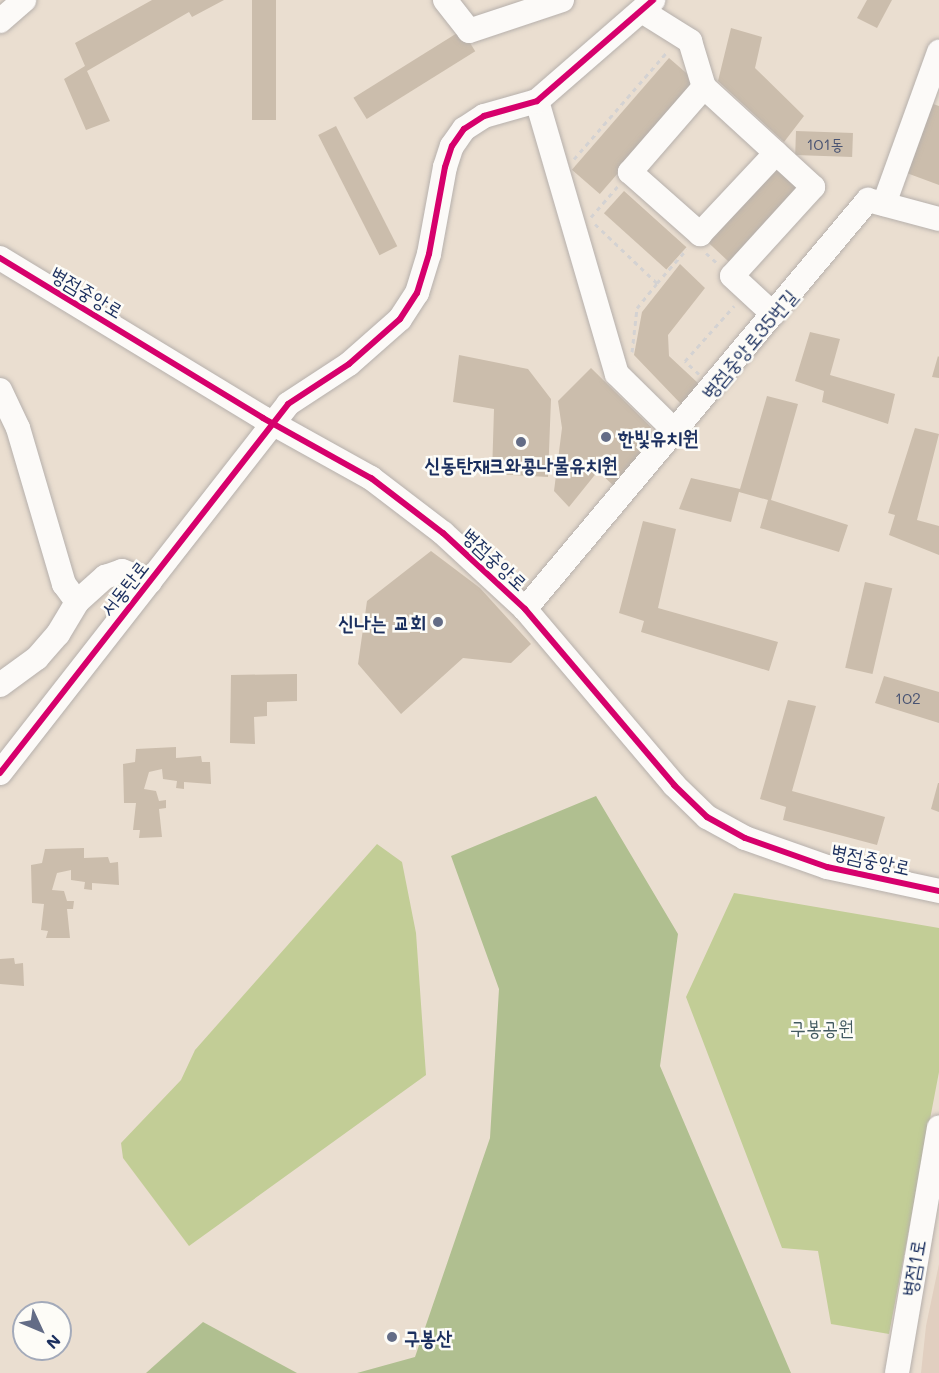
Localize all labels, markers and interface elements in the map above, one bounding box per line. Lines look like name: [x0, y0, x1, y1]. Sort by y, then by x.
house number: 101동: [806, 134, 844, 154]
street label: 병점중앙로: [46, 261, 128, 323]
street label: 병점중앙로35번길: [696, 284, 802, 404]
place label: 한빛유치원: [618, 425, 698, 449]
marker: 한빛유치원: [599, 430, 613, 444]
marker: 신동탄재크와콩나물유치원: [514, 435, 528, 449]
place label: 신동탄재크와콩나물유치원: [424, 452, 618, 476]
street label: 병점중앙로: [457, 523, 533, 595]
street label: 서동탄로: [95, 555, 153, 621]
place label: 신나는 교회: [338, 610, 426, 634]
marker: 신나는 교회: [431, 615, 445, 629]
house number: 102: [895, 688, 921, 708]
street label: 병점중앙로: [829, 838, 913, 880]
park label: 구봉공원: [790, 1015, 854, 1039]
street label: 병점1로: [896, 1238, 930, 1298]
north arrow: [12, 1301, 72, 1361]
place label: 구봉산: [404, 1325, 452, 1349]
marker: 구봉산: [385, 1330, 399, 1344]
text: N: [42, 1331, 66, 1354]

